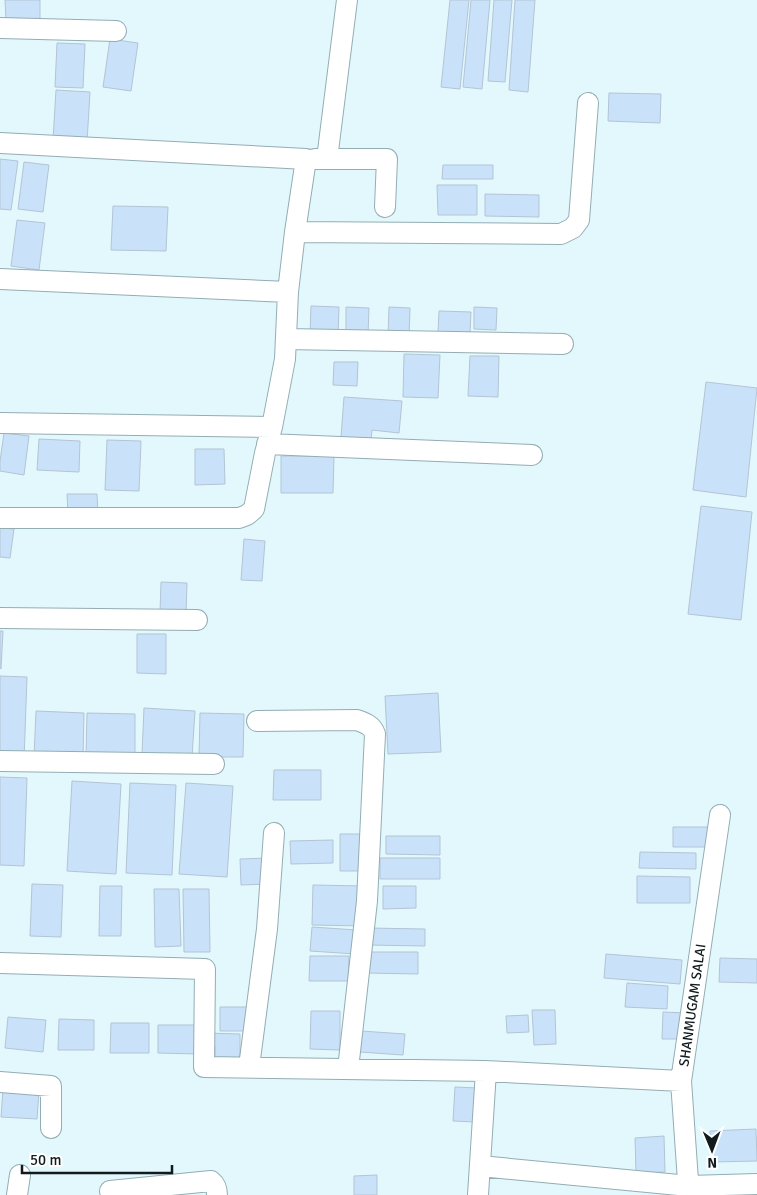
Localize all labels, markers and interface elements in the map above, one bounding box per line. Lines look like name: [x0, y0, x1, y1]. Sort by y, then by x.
street label: SHANMUGAM SALAI: [675, 943, 710, 1068]
north arrow: [687, 1125, 737, 1175]
scale bar: [22, 1142, 172, 1174]
text: 50 m: [30, 1151, 61, 1169]
text: N: [707, 1154, 717, 1171]

